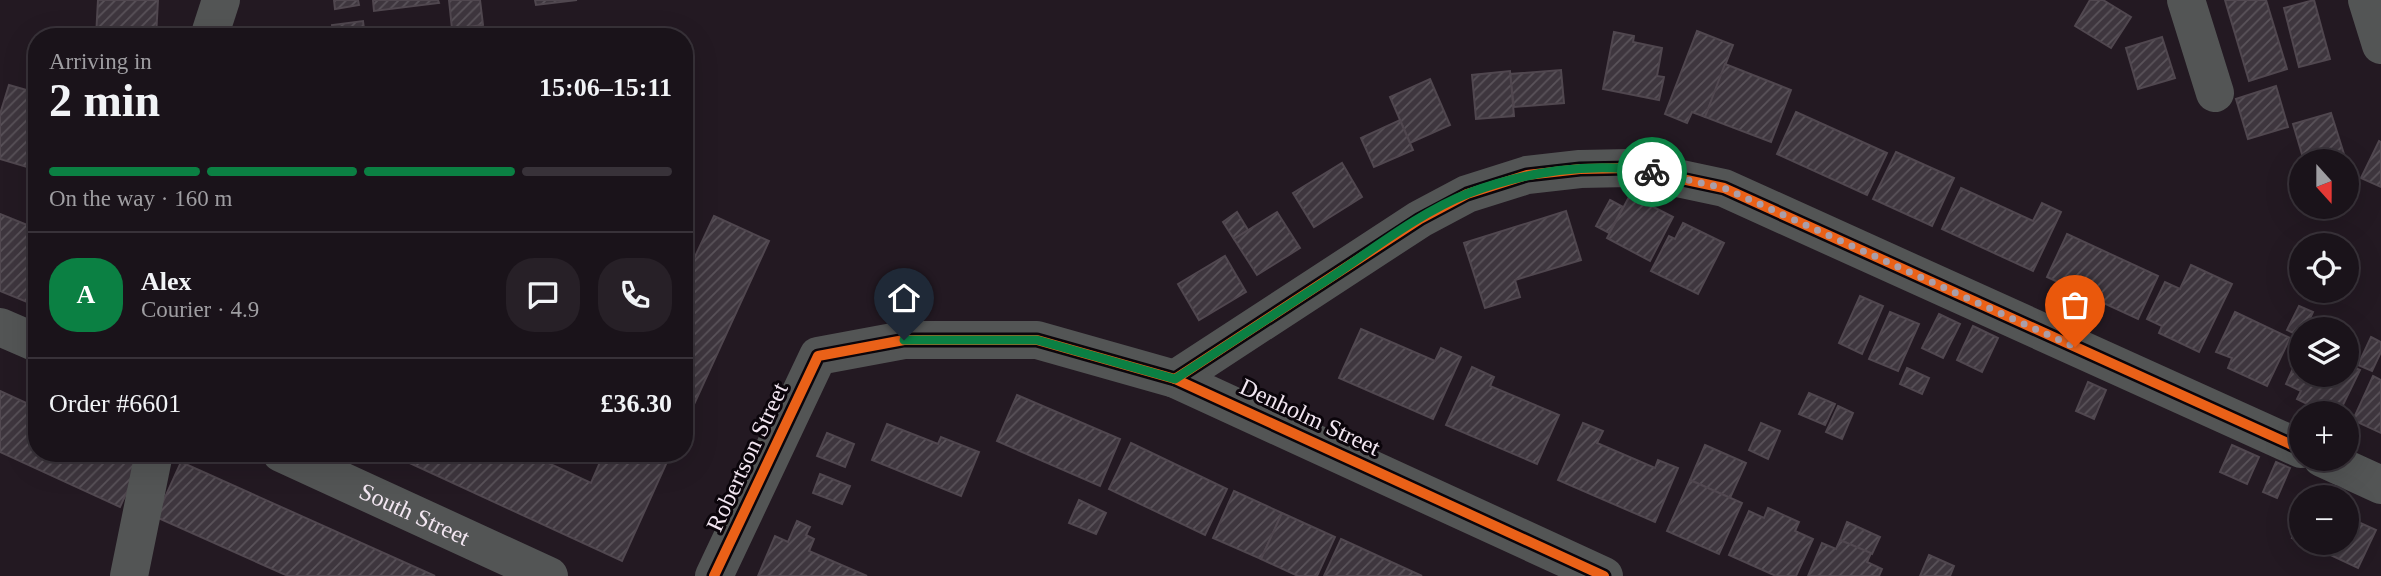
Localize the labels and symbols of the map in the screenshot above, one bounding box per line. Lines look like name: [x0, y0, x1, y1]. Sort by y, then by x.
courier: [1617, 137, 1687, 207]
north arrow: [2289, 149, 2359, 219]
pin: [874, 268, 934, 340]
pin: [2045, 275, 2105, 347]
street label: Denholm Street: [1236, 373, 1384, 461]
street label: Robertson Street: [701, 378, 793, 535]
street label: South Street: [356, 478, 474, 551]

